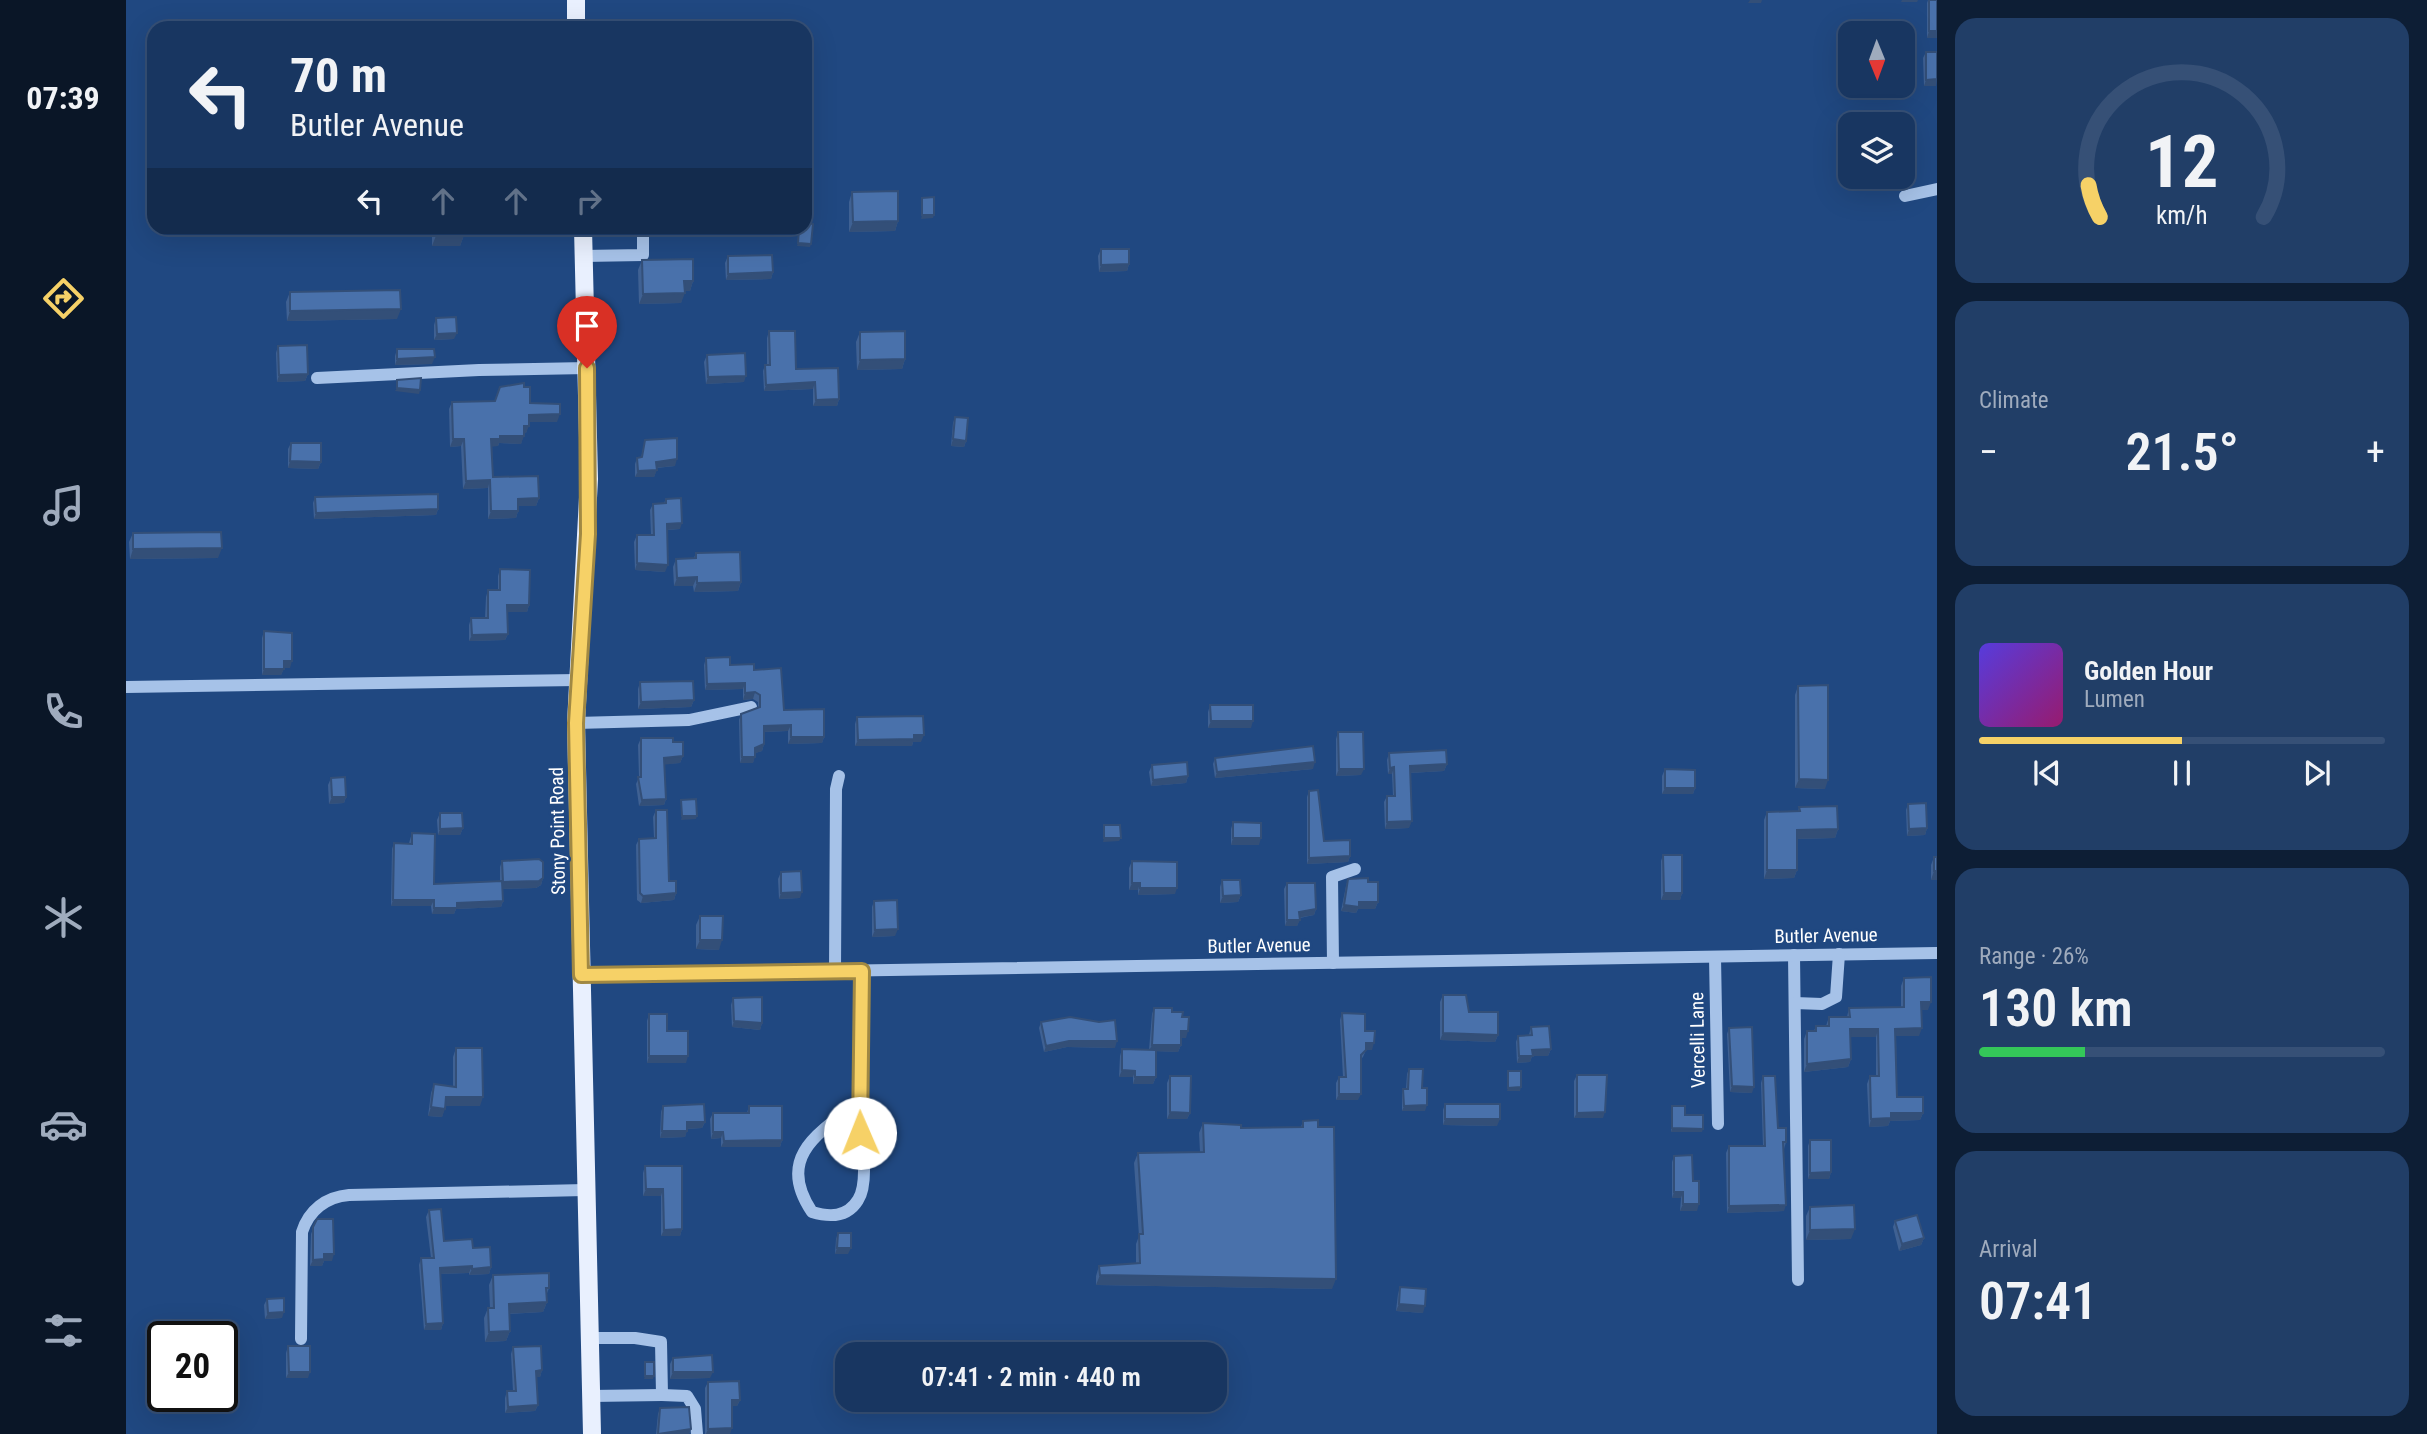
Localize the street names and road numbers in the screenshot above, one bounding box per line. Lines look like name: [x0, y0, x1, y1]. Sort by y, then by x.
street label: Stony Point Road: [545, 767, 570, 895]
street label: Butler Avenue: [1774, 923, 1878, 948]
street label: Butler Avenue: [1207, 933, 1311, 958]
street label: Vercelli Lane: [1685, 992, 1710, 1088]

